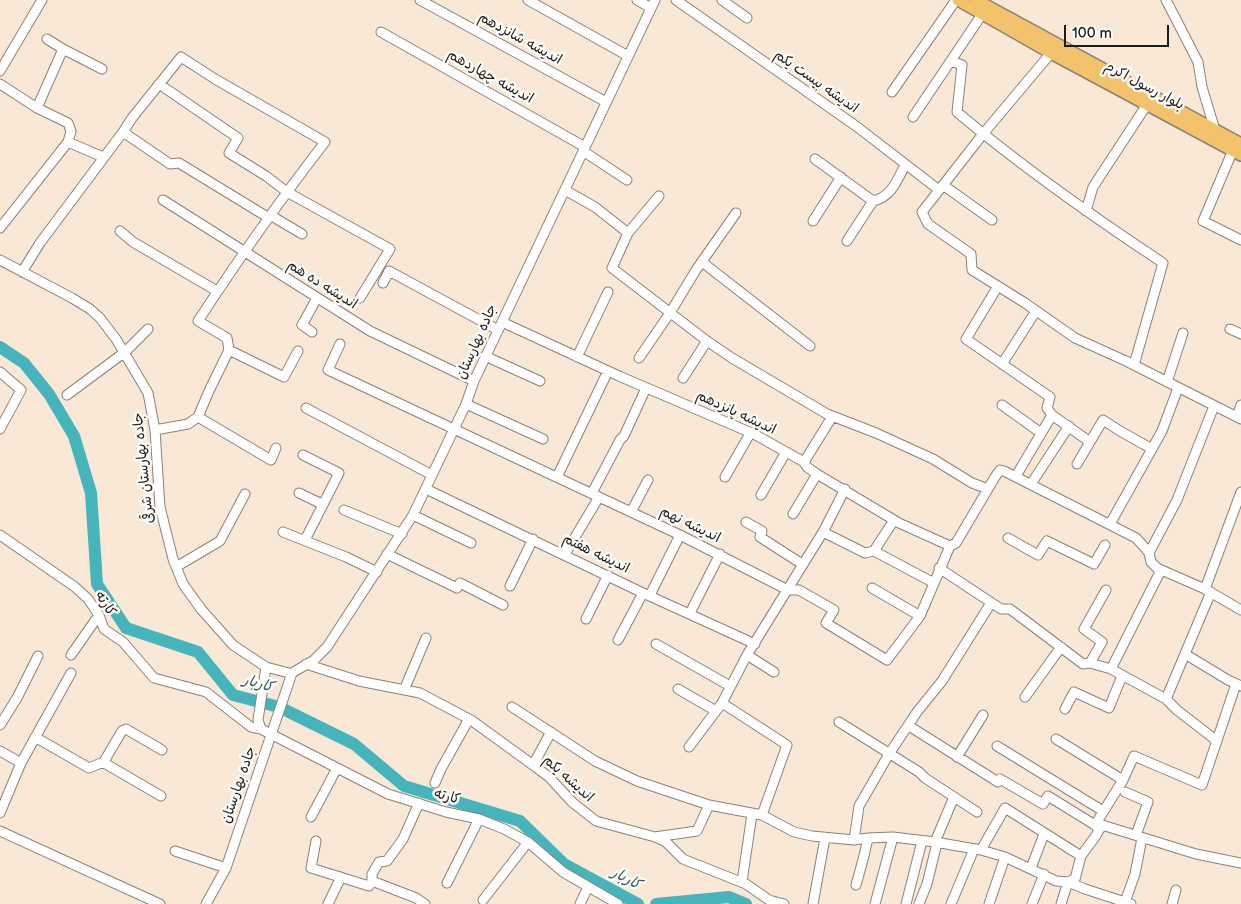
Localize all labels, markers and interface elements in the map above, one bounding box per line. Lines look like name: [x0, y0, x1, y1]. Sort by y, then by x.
street label: اندیشه شانزدهم: [475, 9, 565, 69]
scale bar: [1066, 15, 1171, 47]
text: 100 m: [1072, 24, 1112, 43]
street label: اندیشه چهاردهم: [444, 46, 536, 108]
street label: اندیشه بیست یکم: [771, 47, 861, 117]
street label: بلوار رسول اکرم: [1101, 58, 1187, 114]
street label: اندیشه ده هم: [284, 257, 360, 313]
street label: جاده بهارستان: [453, 302, 501, 382]
street label: اندیشه پانزدهم: [694, 387, 778, 439]
street label: جاده بهارستان شرقی: [130, 412, 158, 524]
street label: اندیشه نهم: [657, 503, 723, 547]
street label: اندیشه هفتم: [560, 531, 632, 577]
street label: کارته: [91, 588, 119, 620]
water label: کاربار: [241, 671, 275, 697]
street label: جاده بهارستان: [218, 744, 260, 826]
street label: اندیشه یکم: [539, 752, 597, 806]
street label: کارته: [432, 786, 462, 808]
water label: کاربار: [608, 864, 644, 894]

